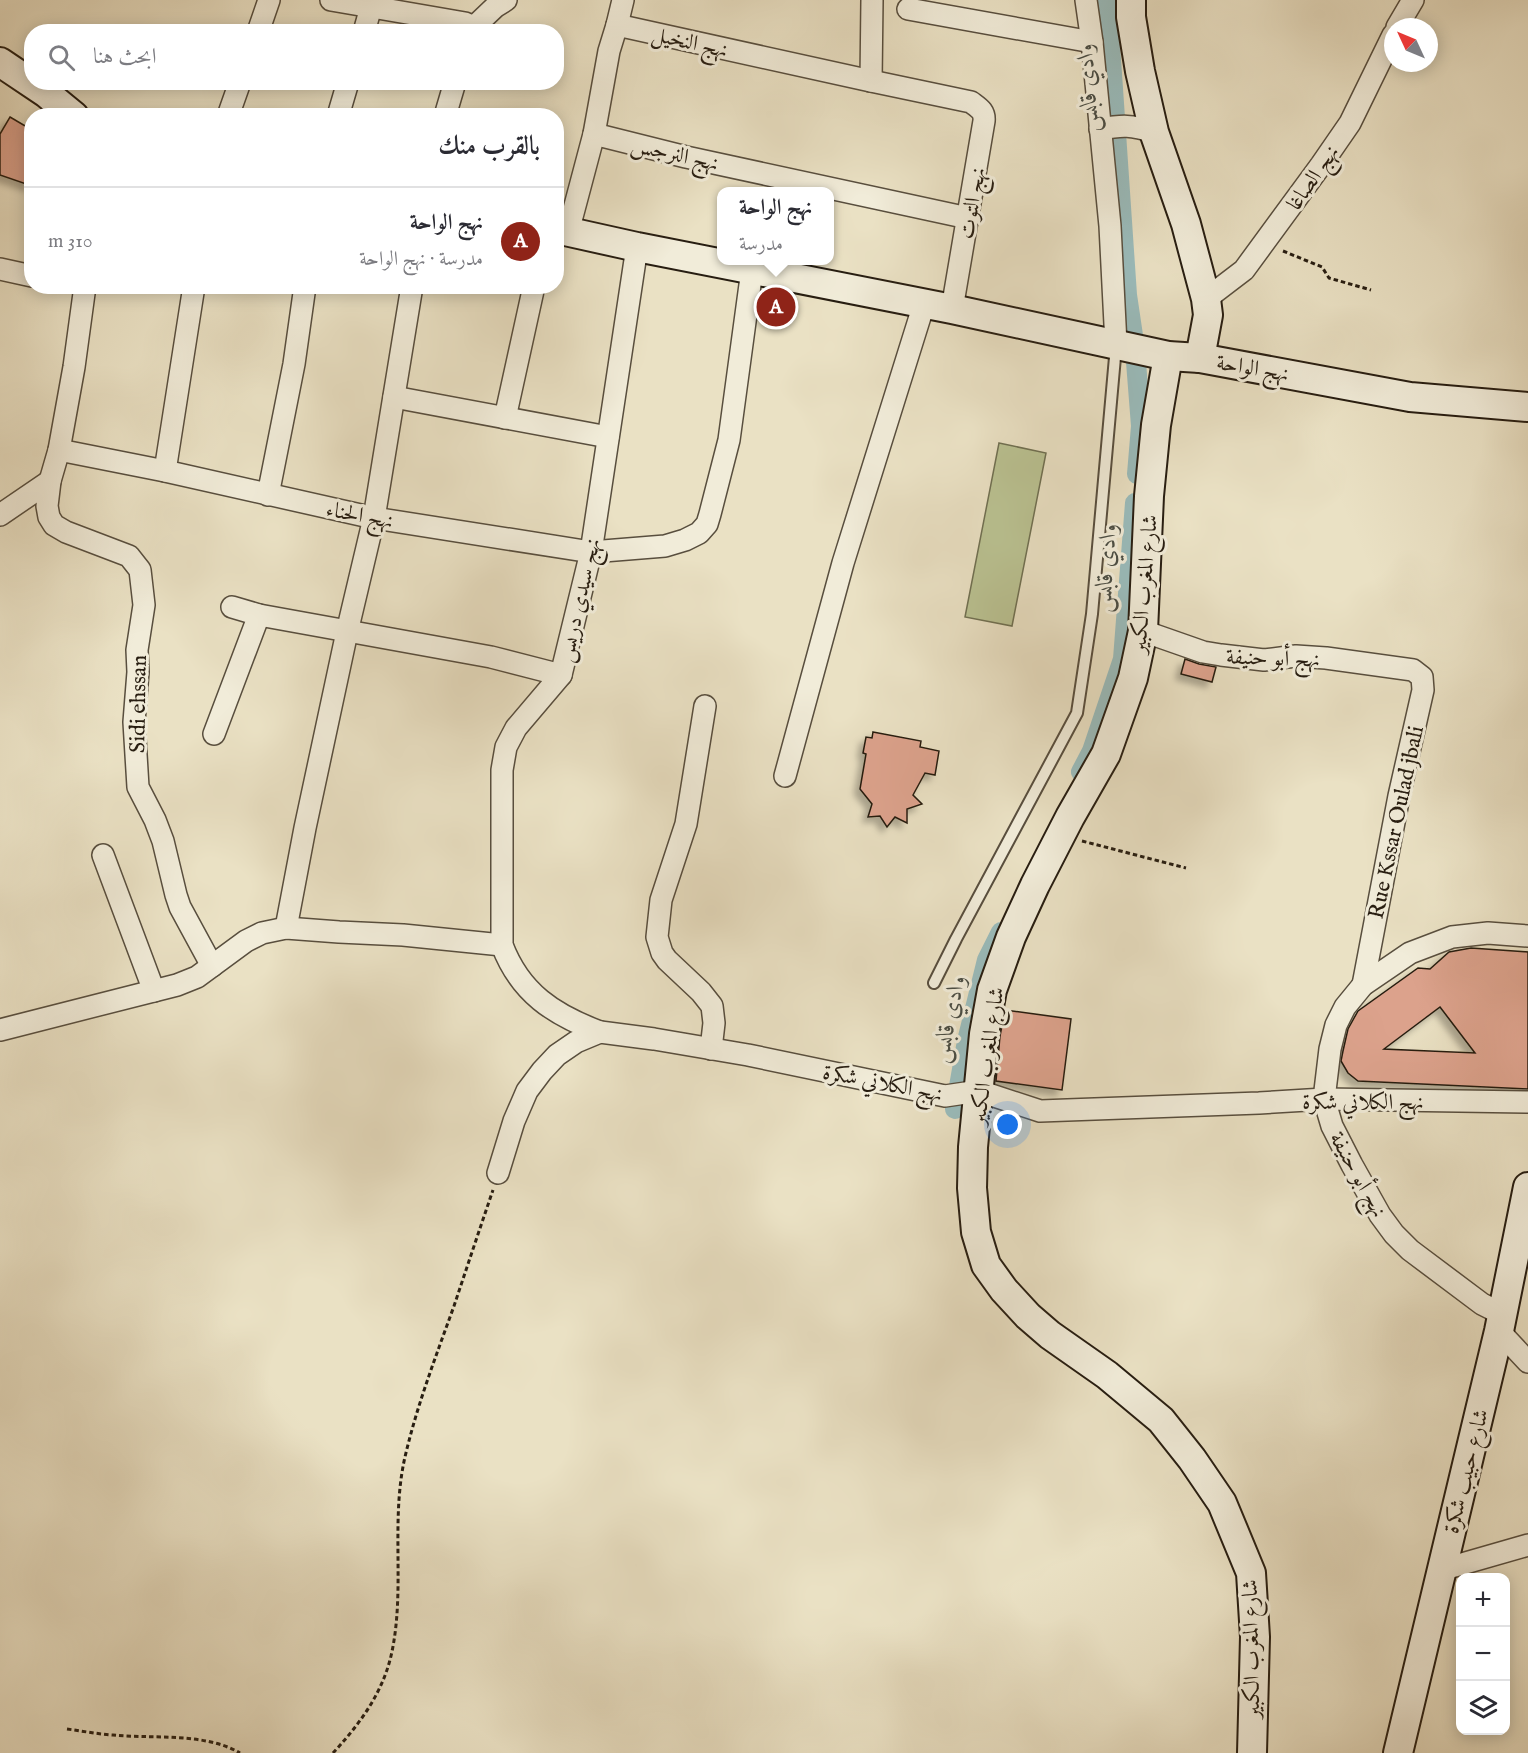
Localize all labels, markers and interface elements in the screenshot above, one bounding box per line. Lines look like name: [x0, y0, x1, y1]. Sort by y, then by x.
north arrow: [1384, 18, 1438, 72]
street label: نهج النخيل: [648, 21, 730, 69]
search box: [24, 24, 564, 90]
icon: search: [45, 41, 78, 74]
water label: وادي قابس: [1070, 42, 1109, 134]
text: ابحث هنا: [93, 43, 156, 71]
text: بالقرب منك: [438, 130, 540, 163]
street label: نهج النرجس: [627, 131, 721, 183]
street label: نهج الصاغا: [1281, 140, 1350, 219]
street label: نهج التوت: [953, 165, 997, 242]
popup: [717, 187, 834, 265]
text: نهج الواحة: [739, 194, 812, 222]
text: نهج الواحة: [410, 209, 483, 237]
text: 310 m: [48, 229, 92, 254]
text: A: [514, 229, 527, 254]
text: مدرسة: [739, 232, 783, 257]
text: مدرسة · نهج الواحة: [359, 247, 483, 272]
pin: A: [756, 284, 796, 330]
street label: نهج الواحة: [1213, 349, 1291, 393]
street label: نهج الحناء: [323, 496, 396, 540]
street label: شارع المغرب الكبير: [1125, 514, 1168, 657]
water label: وادي قابس: [1088, 522, 1127, 614]
street label: نهج سيدي دريس: [552, 536, 612, 666]
street label: نهج أبو حنيفة: [1225, 640, 1321, 679]
street label: Sidi ehssan: [124, 655, 154, 753]
street label: Rue Kssar Oulad jbali: [1363, 723, 1431, 922]
water label: وادي قابس: [925, 972, 976, 1067]
street label: شارع المغرب الكبير: [964, 985, 1015, 1130]
street label: نهج الكلاني شكرة: [820, 1059, 945, 1113]
street label: نهج الكلاني شكرة: [1302, 1089, 1424, 1121]
your location: [993, 1110, 1022, 1139]
street label: نهج أبو حنيفة: [1319, 1126, 1395, 1225]
street label: شارع حبيب شكرة: [1438, 1406, 1499, 1537]
map controls: [1456, 1573, 1510, 1735]
button: +: [1456, 1573, 1510, 1627]
street label: شارع المغرب الكبير: [1237, 1579, 1270, 1721]
button: −: [1456, 1627, 1510, 1681]
button: layers: [1456, 1681, 1510, 1735]

